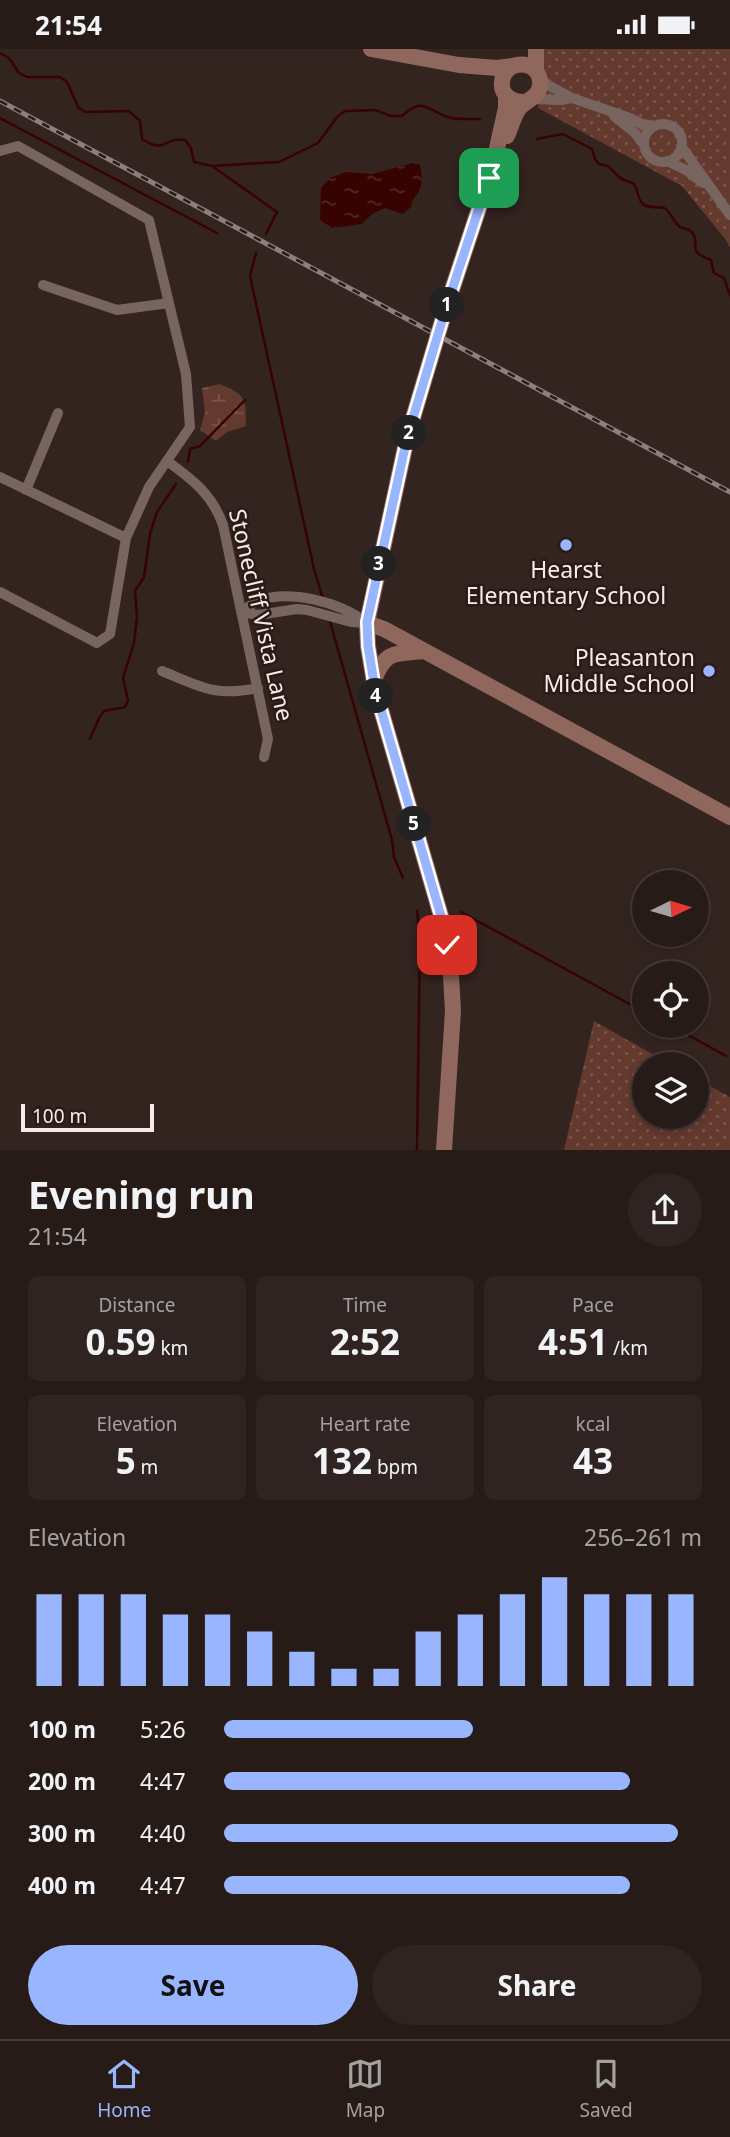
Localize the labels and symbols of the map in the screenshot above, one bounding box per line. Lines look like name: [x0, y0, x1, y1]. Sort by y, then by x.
pin: [459, 148, 519, 208]
pin: 1: [430, 287, 464, 323]
pin: 2: [392, 415, 426, 451]
street label: Stonecliff Vista Lane: [222, 506, 302, 724]
marker: Hearst Elementary School: [558, 537, 574, 553]
pin: 3: [362, 547, 396, 581]
place label: Hearst Elementary School: [466, 553, 666, 611]
place label: Pleasanton Middle School: [543, 641, 695, 699]
marker: Pleasanton Middle School: [701, 663, 717, 679]
pin: 4: [358, 679, 394, 713]
pin: 5: [396, 807, 432, 841]
north arrow: [632, 870, 709, 947]
pin: [417, 915, 477, 975]
scale bar: [21, 1101, 154, 1133]

